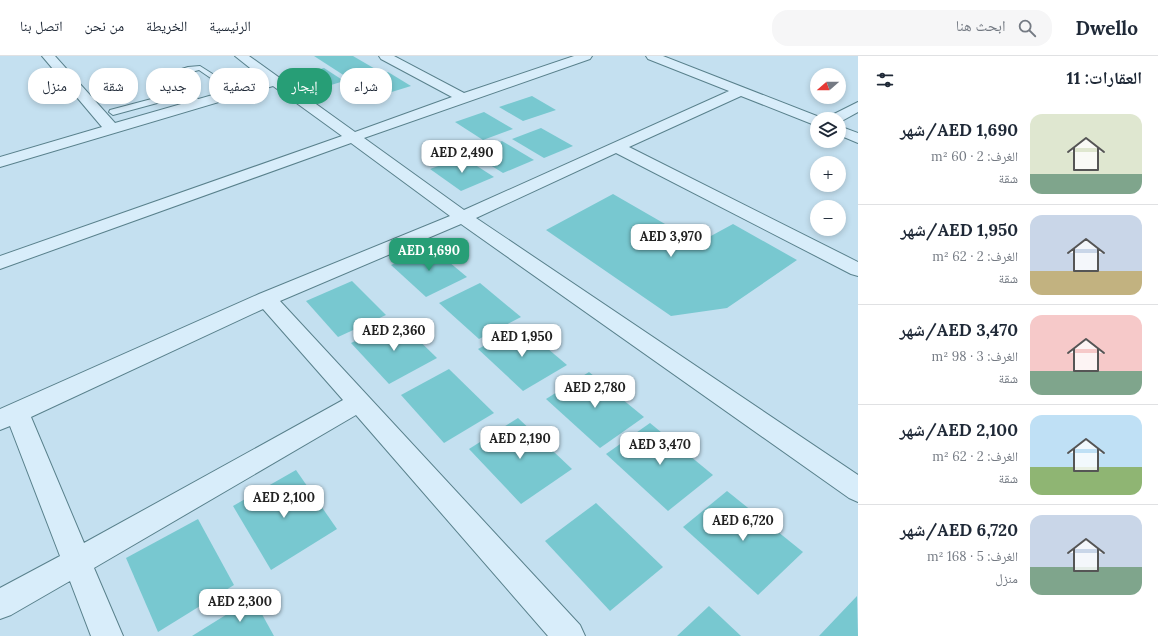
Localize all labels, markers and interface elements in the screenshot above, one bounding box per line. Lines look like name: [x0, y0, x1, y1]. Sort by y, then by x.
search box: [772, 10, 1052, 46]
text: ابحث هنا: [956, 16, 1006, 35]
text: Dwello: [1076, 16, 1138, 40]
text: اتصل بنا: [20, 17, 62, 35]
text: من نحن: [84, 17, 124, 35]
text: الخريطة: [146, 17, 187, 35]
text: الرئيسية: [209, 17, 251, 35]
icon: search: [1016, 17, 1038, 39]
text: العقارات: 11: [1066, 67, 1142, 89]
chip: منزل: [28, 68, 81, 104]
chip: شقة: [89, 68, 138, 104]
chip: جديد: [146, 68, 201, 104]
chip: تصفية: [209, 68, 269, 104]
chip: إيجار: [277, 68, 332, 104]
chip: شراء: [340, 68, 392, 104]
north arrow: [810, 68, 846, 104]
map controls: [810, 68, 846, 236]
icon: filters: [874, 69, 896, 91]
button: layers: [810, 112, 846, 148]
text: AED 1,690/شهر: [900, 119, 1018, 141]
icon: home: [1062, 130, 1110, 178]
pin: AED 2,490: [416, 140, 508, 174]
text: AED 2,490: [430, 144, 494, 161]
text: الغرف: 2 · 60 m²: [931, 148, 1018, 165]
button: +: [810, 156, 846, 192]
text: شقة: [999, 170, 1018, 187]
button: −: [810, 200, 846, 236]
text: AED 1,950/شهر: [900, 219, 1018, 241]
pin: AED 3,970: [625, 224, 717, 258]
text: AED 3,970: [640, 228, 702, 245]
icon: home: [1062, 231, 1110, 279]
pin: AED 1,690: [383, 238, 475, 272]
text: AED 1,690: [398, 242, 460, 259]
text: الغرف: 2 · 62 m²: [932, 248, 1018, 265]
text: شقة: [999, 270, 1018, 287]
pin: AED 2,360: [348, 318, 440, 352]
text: AED 3,470/شهر: [900, 319, 1018, 341]
text: AED 2,360: [362, 322, 426, 339]
pin: AED 1,950: [476, 324, 568, 358]
text: AED 1,950: [491, 328, 553, 345]
icon: home: [1062, 331, 1110, 379]
text: الغرف: 3 · 98 m²: [932, 348, 1018, 365]
text: شقة: [999, 370, 1018, 387]
pin: AED 2,780: [549, 375, 641, 409]
text: AED 2,780: [564, 379, 626, 396]
text: AED 2,100/شهر: [900, 419, 1018, 441]
pin: AED 2,190: [474, 426, 566, 460]
text: AED 2,190: [489, 430, 551, 447]
icon: home: [1062, 431, 1110, 479]
pin: AED 3,470: [614, 432, 706, 466]
text: AED 3,470: [629, 436, 691, 453]
text: الغرف: 2 · 62 m²: [932, 448, 1018, 465]
text: شقة: [999, 470, 1018, 487]
pin: AED 2,100: [238, 485, 330, 519]
text: AED 2,100: [253, 489, 315, 506]
pin: AED 6,720: [697, 508, 789, 542]
text: AED 6,720: [712, 512, 774, 529]
text: AED 6,720/شهر: [900, 519, 1018, 541]
icon: home: [1062, 531, 1110, 579]
text: الغرف: 5 · 168 m²: [927, 548, 1018, 565]
text: منزل: [995, 570, 1018, 587]
pin: AED 2,300: [194, 589, 286, 623]
text: AED 2,300: [208, 593, 272, 610]

